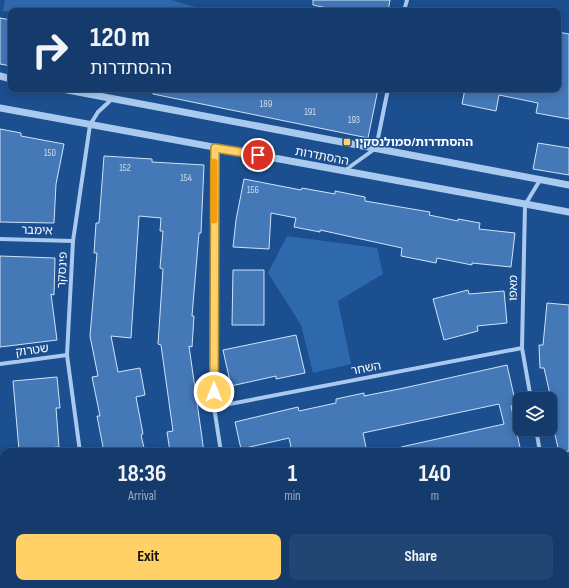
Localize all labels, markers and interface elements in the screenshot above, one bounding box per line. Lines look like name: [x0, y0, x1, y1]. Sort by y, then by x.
text: 120 m: [90, 21, 150, 54]
icon: right: [24, 24, 76, 76]
text: ההסתדרות: [90, 58, 172, 79]
house number: 189: [260, 98, 272, 110]
house number: 191: [304, 106, 316, 118]
house number: 193: [348, 114, 360, 126]
place label: ההסתדרות/סמולנסקין: [355, 135, 473, 150]
marker: ההסתדרות/סמולנסקין: [342, 137, 352, 147]
pin: [241, 138, 275, 172]
icon: arrive: [247, 144, 269, 166]
street label: ההסתדרות: [294, 144, 350, 169]
house number: 150: [44, 147, 56, 159]
house number: 152: [119, 162, 131, 174]
house number: 154: [180, 172, 192, 184]
house number: 156: [247, 184, 259, 196]
street label: אימבר: [21, 222, 53, 239]
street label: פינסקר: [54, 251, 71, 289]
street label: מאפו: [506, 275, 521, 301]
street label: שטרוק: [14, 341, 50, 360]
street label: השחר: [350, 358, 383, 379]
position arrow: [193, 371, 235, 413]
map controls: [513, 392, 557, 436]
button: layers: [513, 392, 557, 436]
text: 18:36: [118, 459, 166, 488]
text: 1: [288, 459, 297, 488]
text: 140: [419, 459, 451, 488]
text: Arrival: [128, 488, 156, 504]
text: min: [284, 488, 301, 504]
text: m: [431, 488, 439, 504]
button: Exit: [16, 534, 281, 580]
button: Share: [289, 534, 553, 580]

